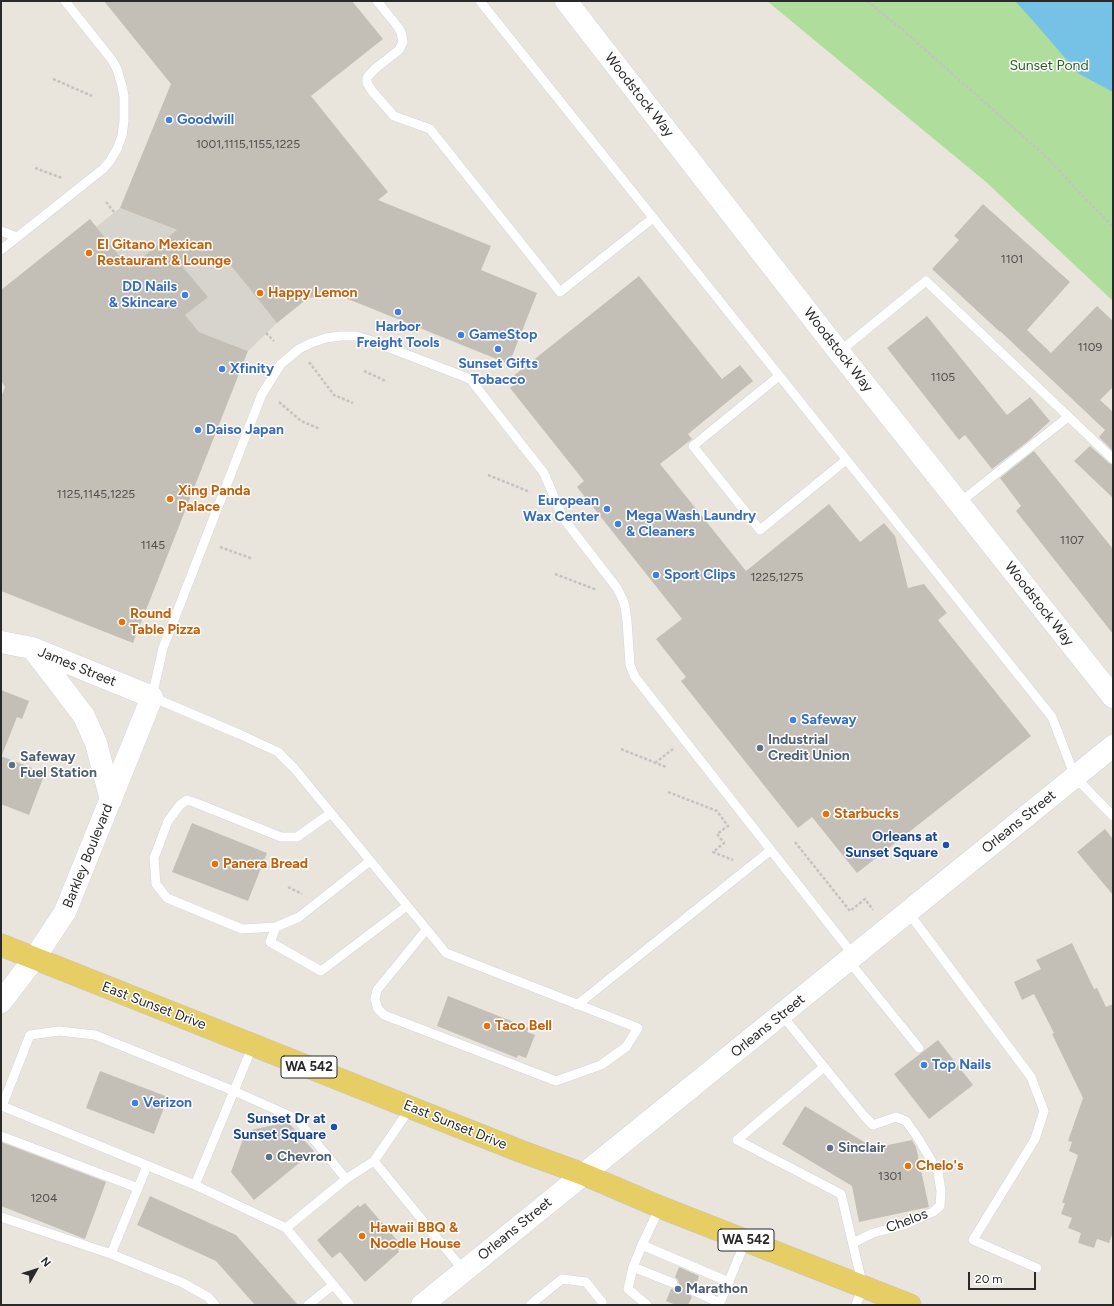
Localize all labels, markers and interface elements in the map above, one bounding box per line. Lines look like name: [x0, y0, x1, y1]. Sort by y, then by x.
street label: Woodstock Way: [601, 50, 677, 140]
park label: Sunset Pond: [1009, 58, 1089, 74]
place label: Goodwill: [177, 112, 234, 128]
marker: Goodwill: [164, 115, 174, 125]
house number: 1001,1115,1155,1225: [196, 137, 300, 151]
place label: El Gitano Mexican Restaurant & Lounge: [97, 237, 231, 270]
marker: El Gitano Mexican Restaurant & Lounge: [84, 248, 94, 258]
house number: 1101: [1001, 252, 1023, 266]
place label: DD Nails & Skincare: [109, 279, 177, 312]
place label: Happy Lemon: [268, 285, 357, 301]
marker: Happy Lemon: [255, 288, 265, 298]
marker: DD Nails & Skincare: [180, 290, 190, 300]
street label: Woodstock Way: [800, 305, 876, 395]
marker: Harbor Freight Tools: [393, 307, 403, 317]
place label: Harbor Freight Tools: [356, 319, 440, 352]
place label: GameStop: [469, 327, 537, 343]
marker: GameStop: [456, 330, 466, 340]
house number: 1109: [1078, 340, 1102, 354]
marker: Sunset Gifts Tobacco: [493, 344, 503, 354]
place label: Sunset Gifts Tobacco: [458, 356, 538, 388]
place label: Xfinity: [230, 361, 274, 377]
marker: Xfinity: [217, 364, 227, 374]
house number: 1105: [931, 370, 955, 384]
place label: Daiso Japan: [206, 422, 284, 438]
marker: Daiso Japan: [193, 425, 203, 435]
place label: Xing Panda Palace: [178, 483, 250, 516]
house number: 1125,1145,1225: [57, 487, 135, 501]
place label: European Wax Center: [523, 493, 599, 526]
marker: Xing Panda Palace: [165, 494, 175, 504]
marker: European Wax Center: [602, 504, 612, 514]
place label: Mega Wash Laundry & Cleaners: [626, 508, 756, 540]
marker: Mega Wash Laundry & Cleaners: [613, 519, 623, 529]
house number: 1107: [1060, 533, 1084, 547]
house number: 1145: [141, 538, 165, 552]
street label: Woodstock Way: [1001, 559, 1077, 649]
place label: Sport Clips: [664, 567, 736, 583]
marker: Sport Clips: [651, 570, 661, 580]
house number: 1225,1275: [751, 570, 803, 584]
place label: Round Table Pizza: [130, 606, 201, 638]
marker: Round Table Pizza: [117, 617, 127, 627]
street label: James Street: [35, 644, 119, 690]
place label: Safeway: [801, 712, 857, 728]
marker: Safeway: [788, 715, 798, 725]
place label: Industrial Credit Union: [768, 732, 850, 764]
marker: Industrial Credit Union: [755, 743, 765, 753]
place label: Safeway Fuel Station: [20, 749, 97, 782]
marker: Safeway Fuel Station: [7, 760, 17, 770]
street label: Orleans Street: [979, 787, 1059, 857]
street label: Barkley Boulevard: [59, 801, 117, 911]
place label: Starbucks: [834, 806, 899, 822]
marker: Starbucks: [821, 809, 831, 819]
place label: Orleans at Sunset Square: [845, 829, 938, 862]
marker: Orleans at Sunset Square: [941, 840, 951, 850]
place label: Panera Bread: [223, 856, 308, 872]
marker: Panera Bread: [210, 859, 220, 869]
street label: East Sunset Drive: [100, 978, 208, 1034]
street label: Orleans Street: [728, 991, 808, 1061]
place label: Taco Bell: [495, 1018, 552, 1034]
marker: Taco Bell: [482, 1021, 492, 1031]
road number: WA 542: [281, 1056, 337, 1078]
place label: Top Nails: [932, 1057, 991, 1073]
marker: Top Nails: [919, 1060, 929, 1070]
place label: Verizon: [143, 1095, 192, 1111]
street label: East Sunset Drive: [401, 1097, 509, 1153]
marker: Verizon: [130, 1098, 140, 1108]
place label: Sunset Dr at Sunset Square: [233, 1111, 326, 1144]
marker: Sunset Dr at Sunset Square: [329, 1122, 339, 1132]
place label: Sinclair: [838, 1140, 886, 1156]
marker: Sinclair: [825, 1143, 835, 1153]
place label: Chevron: [277, 1149, 332, 1165]
marker: Chevron: [264, 1152, 274, 1162]
place label: Chelo's: [916, 1158, 963, 1174]
marker: Chelo's: [903, 1161, 913, 1171]
house number: 1301: [878, 1169, 902, 1183]
house number: 1204: [31, 1191, 57, 1205]
street label: Orleans Street: [475, 1194, 555, 1264]
street label: Chelos: [884, 1205, 930, 1237]
place label: Hawaii BBQ & Noodle House: [370, 1220, 461, 1252]
road number: WA 542: [718, 1229, 774, 1251]
marker: Hawaii BBQ & Noodle House: [357, 1231, 367, 1241]
north arrow: [16, 1250, 56, 1290]
text: N: [38, 1255, 53, 1270]
scale bar: [970, 1264, 1038, 1290]
text: 20 m: [975, 1272, 1003, 1286]
place label: Marathon: [686, 1281, 748, 1297]
marker: Marathon: [673, 1284, 683, 1294]

